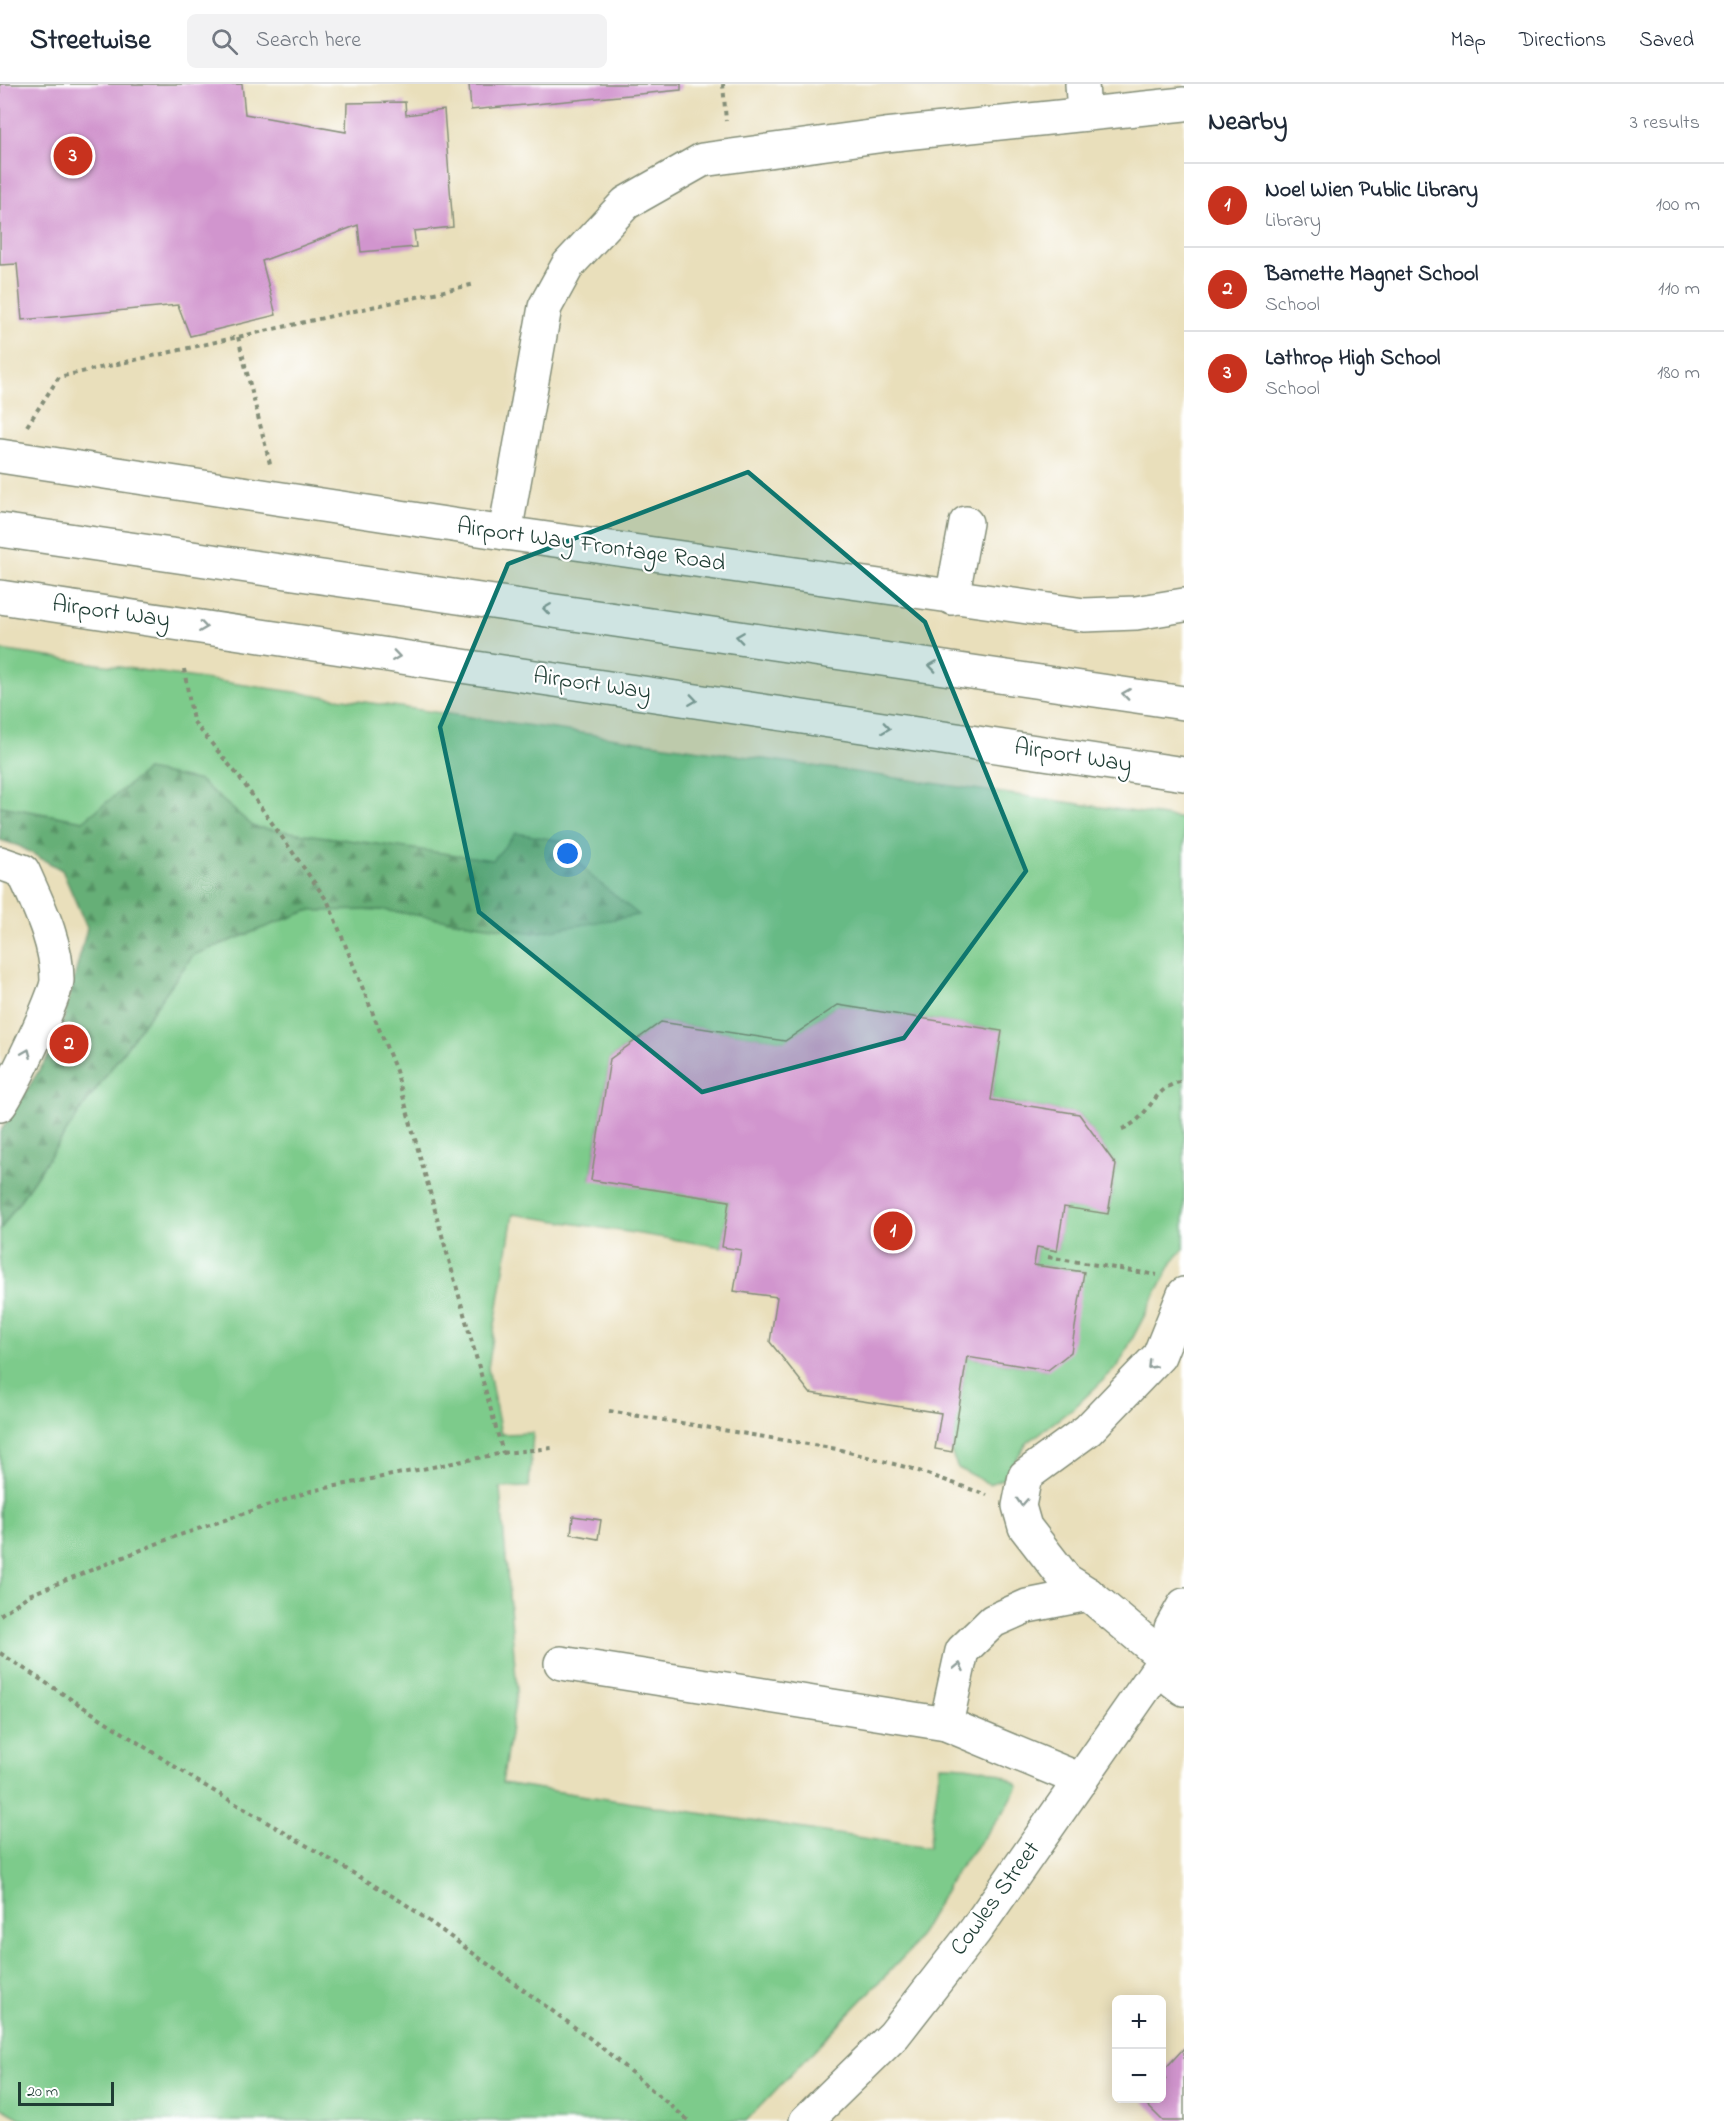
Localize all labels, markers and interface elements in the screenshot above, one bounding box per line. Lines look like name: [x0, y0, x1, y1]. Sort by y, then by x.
search box: [187, 14, 607, 68]
text: Streetwise: [30, 21, 151, 62]
icon: search: [208, 25, 241, 58]
text: Search here: [256, 25, 361, 57]
text: Map: [1450, 26, 1486, 56]
text: Directions: [1519, 26, 1606, 56]
text: Saved: [1639, 26, 1694, 56]
text: Nearby: [1208, 104, 1287, 142]
text: 3 results: [1630, 109, 1700, 138]
pin: 3: [54, 134, 92, 178]
text: Noel Wien Public Library: [1265, 175, 1478, 207]
text: 1: [1224, 191, 1231, 220]
text: 100 m: [1656, 191, 1700, 220]
text: Library: [1265, 207, 1321, 236]
text: Barnette Magnet School: [1265, 259, 1478, 291]
text: 2: [1223, 275, 1232, 304]
text: 110 m: [1658, 275, 1700, 304]
text: School: [1265, 291, 1320, 320]
text: Lathrop High School: [1265, 343, 1441, 375]
text: 3: [1223, 359, 1232, 388]
text: 180 m: [1657, 359, 1700, 388]
text: School: [1265, 375, 1320, 404]
street label: Airport Way Frontage Road: [454, 510, 728, 583]
street label: Airport Way: [50, 587, 172, 640]
one-way arrow: [543, 603, 552, 615]
one-way arrow: [199, 620, 208, 632]
one-way arrow: [736, 631, 746, 644]
one-way arrow: [392, 649, 401, 661]
street label: Airport Way: [531, 659, 653, 712]
one-way arrow: [929, 660, 938, 672]
one-way arrow: [1122, 689, 1131, 701]
one-way arrow: [688, 693, 697, 705]
one-way arrow: [881, 722, 890, 734]
street label: Airport Way: [1012, 730, 1134, 785]
your location: [553, 839, 582, 868]
pin: 2: [50, 1022, 88, 1066]
one-way arrow: [20, 1049, 32, 1060]
pin: 1: [874, 1208, 912, 1254]
one-way arrow: [1147, 1359, 1158, 1369]
one-way arrow: [1015, 1498, 1028, 1507]
one-way arrow: [952, 1662, 965, 1672]
street label: Cowles Street: [942, 1834, 1050, 1964]
map controls: [1112, 1995, 1166, 2103]
button: +: [1112, 1995, 1166, 2049]
button: −: [1112, 2049, 1166, 2103]
scale bar: [18, 2079, 114, 2106]
text: 20 m: [27, 2080, 58, 2104]

